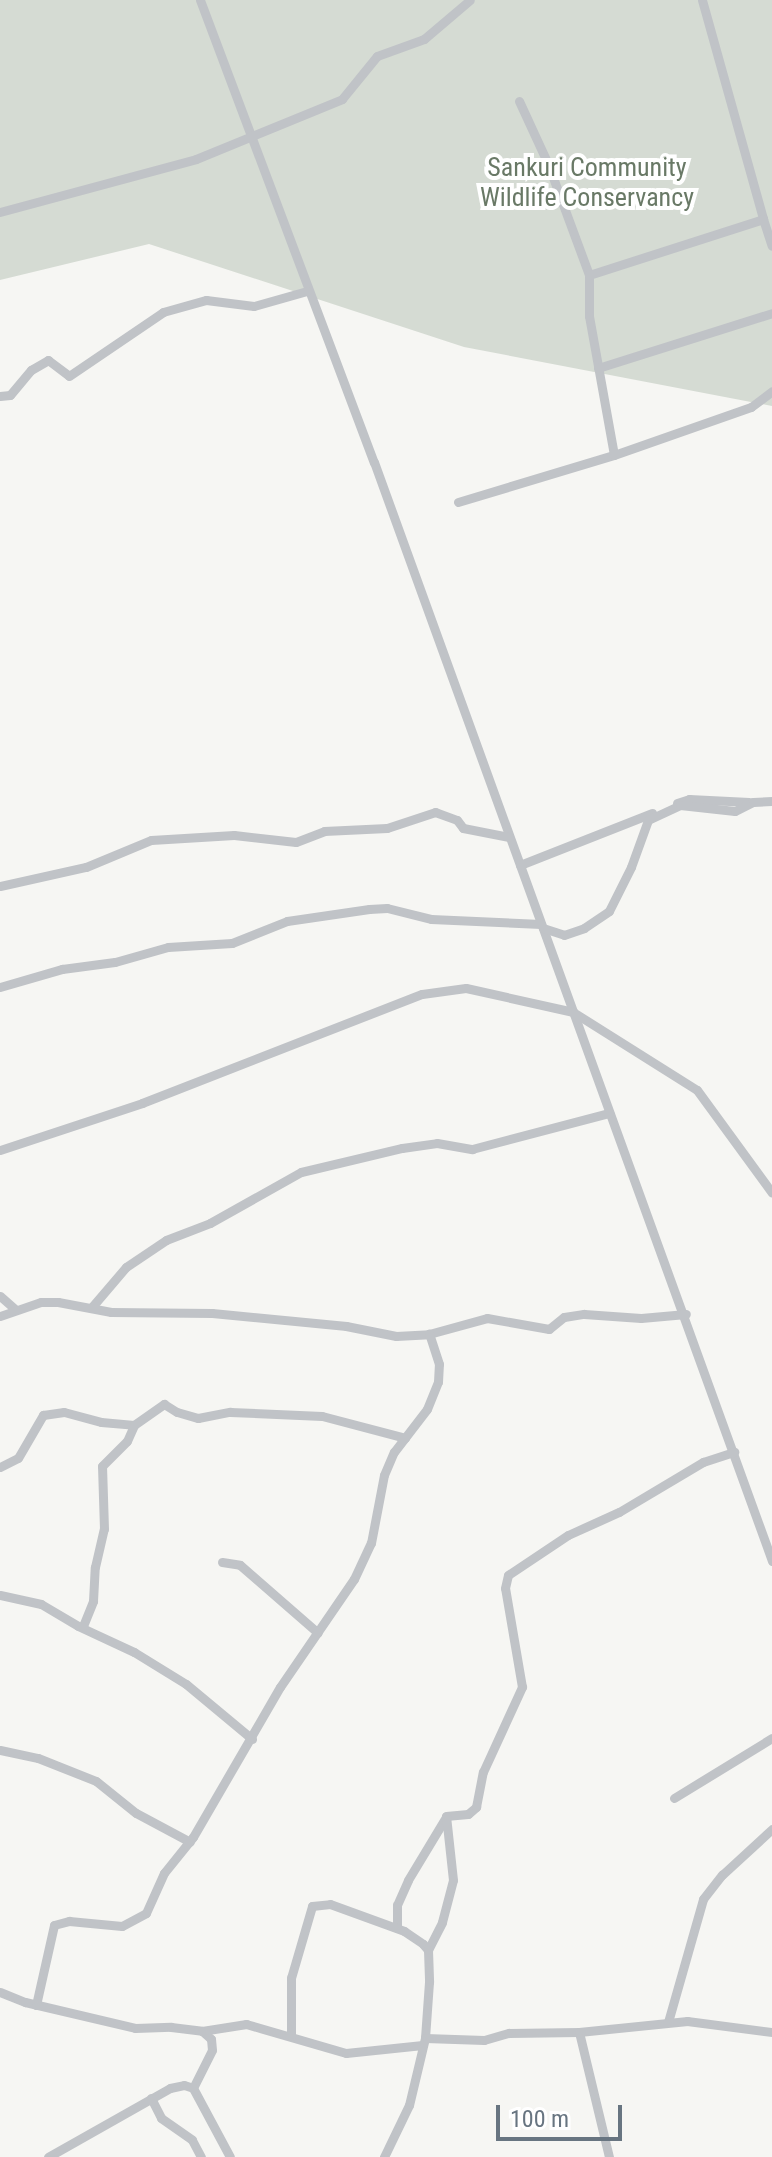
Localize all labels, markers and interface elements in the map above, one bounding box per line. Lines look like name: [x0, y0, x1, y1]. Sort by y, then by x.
park label: Sankuri Community Wildlife Conservancy: [480, 152, 694, 214]
scale bar: [500, 2089, 626, 2139]
text: 100 m: [510, 2105, 569, 2133]

